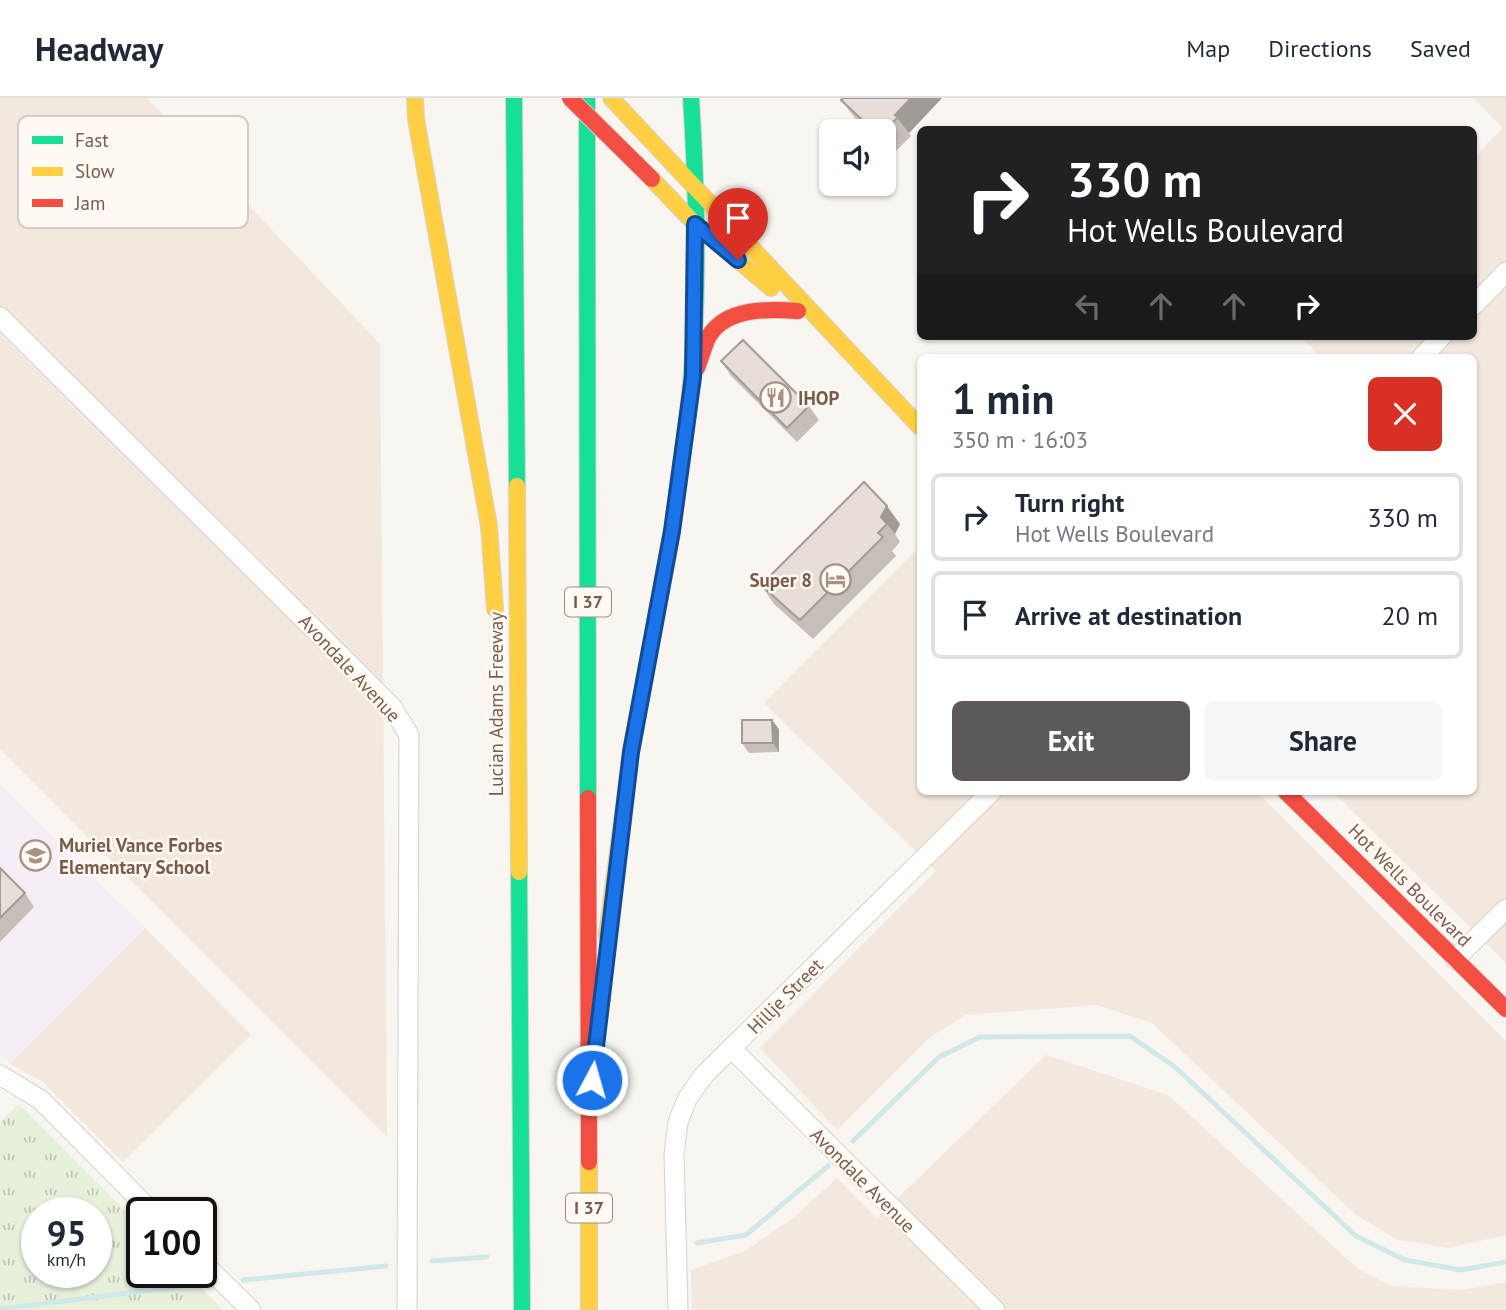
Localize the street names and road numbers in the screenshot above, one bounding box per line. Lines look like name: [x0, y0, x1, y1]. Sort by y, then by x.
road number: I 37: [565, 588, 611, 616]
street label: Avondale Avenue: [294, 609, 406, 727]
street label: Lucian Adams Freeway: [484, 612, 508, 796]
street label: Hot Wells Boulevard: [1343, 818, 1477, 952]
street label: Hillje Street: [742, 953, 828, 1039]
street label: Avondale Avenue: [806, 1123, 920, 1237]
road number: I 37: [566, 1194, 612, 1223]

